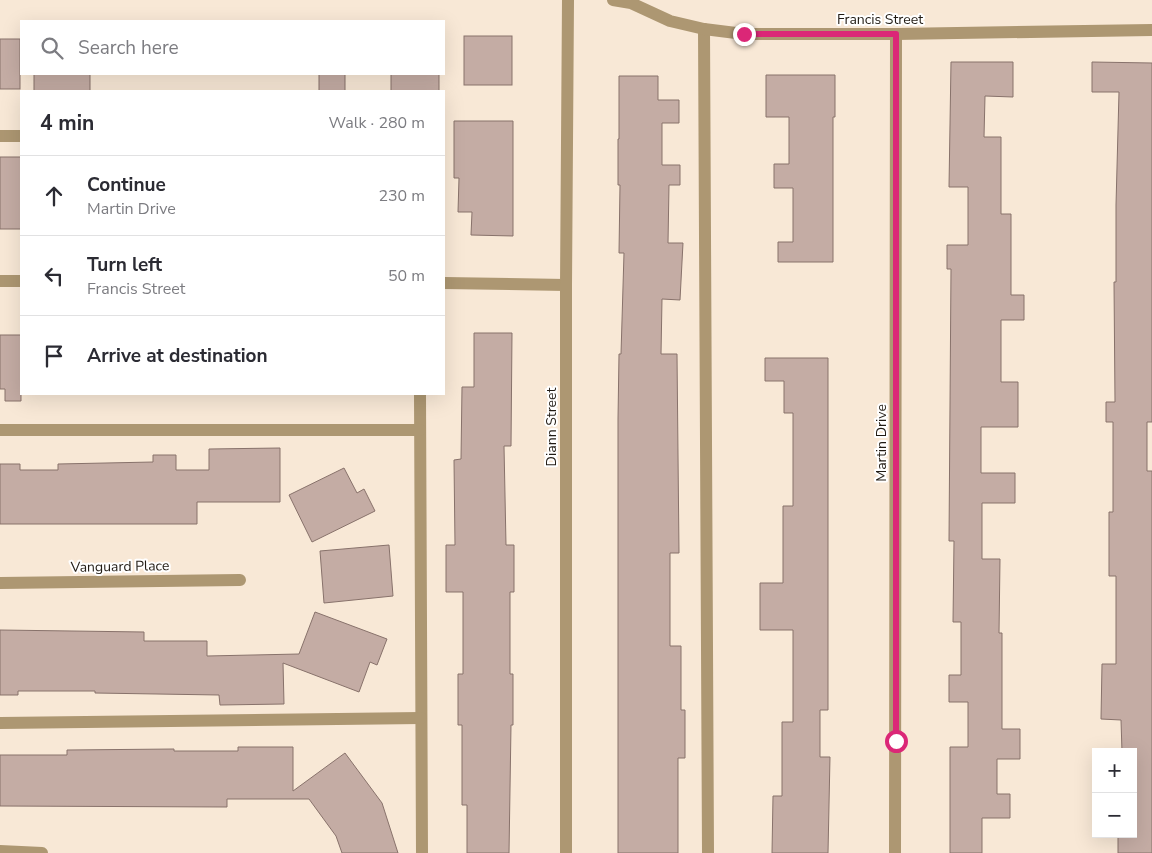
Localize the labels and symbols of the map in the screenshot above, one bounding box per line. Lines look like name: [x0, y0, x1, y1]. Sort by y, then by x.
street label: Francis Street: [837, 10, 923, 29]
route end: [733, 23, 756, 46]
street label: Diann Street: [542, 388, 561, 466]
street label: Martin Drive: [872, 404, 891, 482]
street label: Vanguard Place: [70, 556, 169, 577]
route start: [885, 730, 908, 753]

